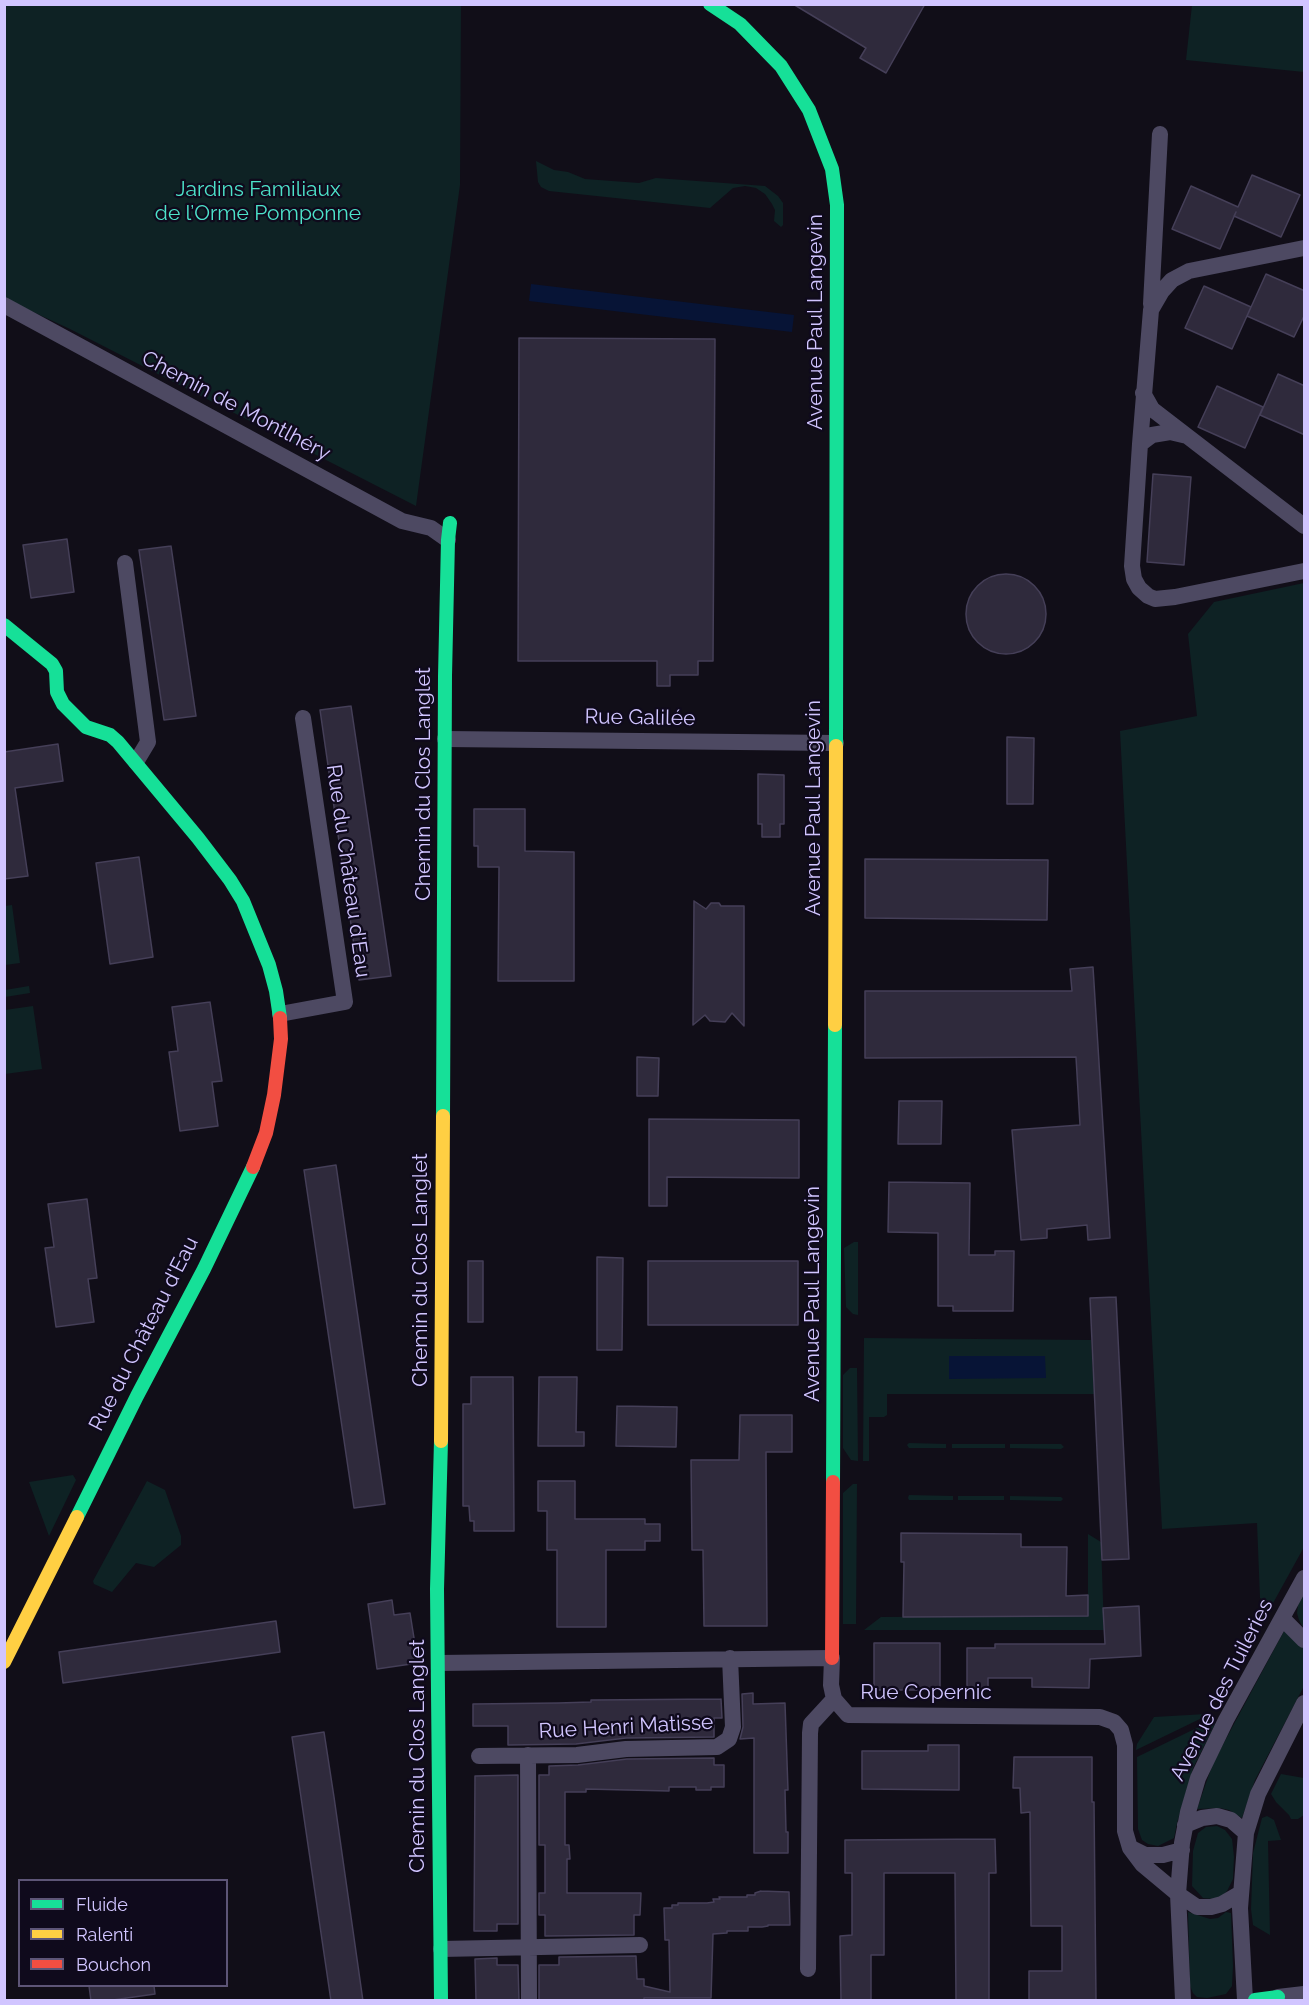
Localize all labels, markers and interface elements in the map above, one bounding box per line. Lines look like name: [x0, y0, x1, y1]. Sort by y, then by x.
park label: Jardins Familiaux de l’Orme Pomponne: [155, 177, 361, 227]
street label: Avenue Paul Langevin: [803, 214, 829, 430]
street label: Chemin de Montlhéry: [137, 346, 335, 466]
street label: Chemin du Clos Langlet: [411, 667, 437, 901]
street label: Avenue Paul Langevin: [801, 700, 827, 916]
street label: Rue Galilée: [584, 704, 696, 732]
street label: Rue du Château d'Eau: [321, 763, 375, 979]
street label: Chemin du Clos Langlet: [408, 1153, 434, 1387]
street label: Avenue Paul Langevin: [800, 1186, 826, 1402]
street label: Rue du Château d'Eau: [84, 1233, 204, 1435]
street label: Avenue des Tuileries: [1165, 1595, 1279, 1785]
street label: Chemin du Clos Langlet: [405, 1639, 431, 1873]
street label: Rue Copernic: [860, 1680, 992, 1706]
street label: Rue Henri Matisse: [538, 1710, 714, 1744]
legend: [18, 1879, 228, 1987]
text: Fluide: [76, 1894, 128, 1915]
text: Ralenti: [76, 1924, 133, 1945]
text: Bouchon: [76, 1954, 151, 1975]

